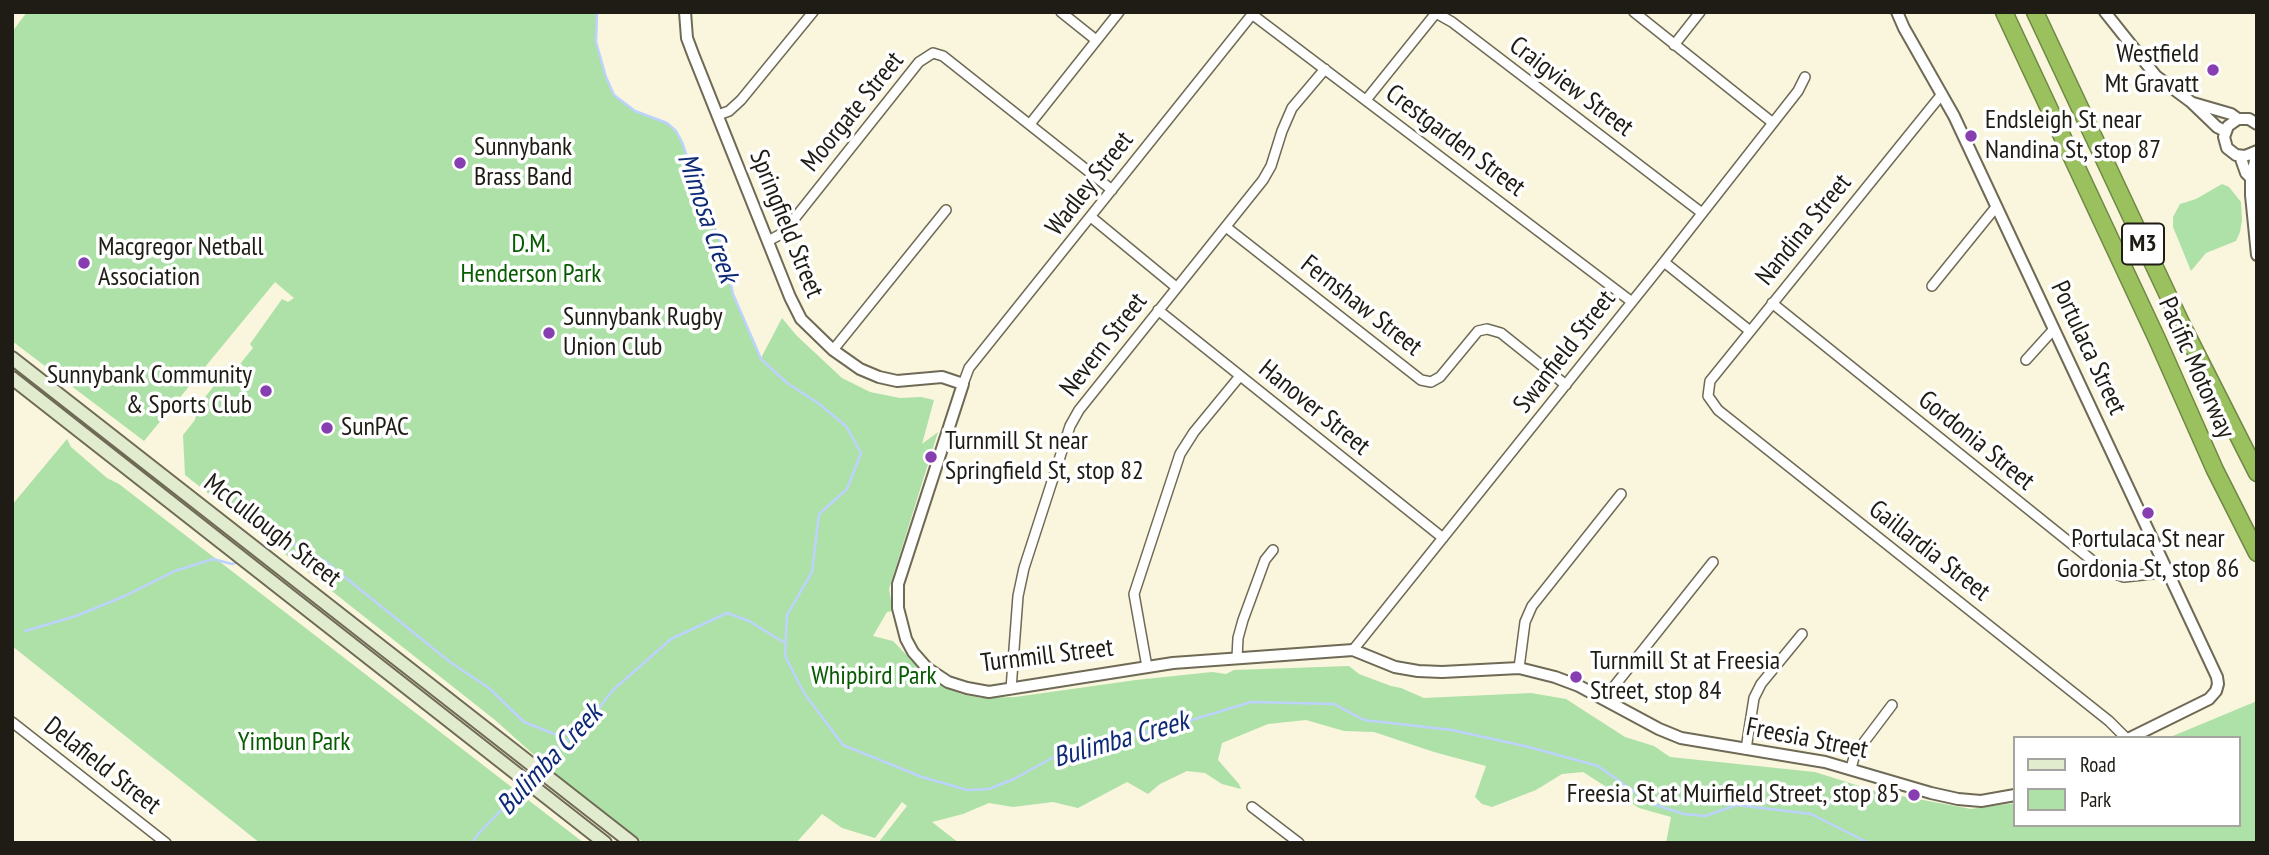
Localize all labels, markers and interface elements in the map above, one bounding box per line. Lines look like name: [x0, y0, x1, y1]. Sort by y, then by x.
street label: Craigview Street: [1503, 30, 1639, 144]
place label: Westfield Mt Gravatt: [2105, 39, 2199, 100]
street label: Moorgate Street: [795, 46, 911, 178]
marker: Westfield Mt Gravatt: [2205, 62, 2221, 78]
street label: Crestgarden Street: [1379, 78, 1531, 204]
place label: Endsleigh St near Nandina St, stop 87: [1985, 105, 2161, 166]
street label: Wadley Street: [1040, 126, 1140, 242]
marker: Endsleigh St near Nandina St, stop 87: [1963, 128, 1979, 144]
place label: Sunnybank Brass Band: [474, 132, 572, 194]
street label: Springfield Street: [742, 146, 830, 302]
water label: Mimosa Creek: [669, 149, 745, 287]
marker: Sunnybank Brass Band: [452, 155, 468, 171]
street label: Nandina Street: [1750, 168, 1858, 292]
road number: M3: [2122, 224, 2164, 264]
park label: D.M. Henderson Park: [461, 229, 601, 290]
place label: Macgregor Netball Association: [98, 232, 263, 294]
street label: Fernshaw Street: [1294, 249, 1428, 363]
marker: Macgregor Netball Association: [76, 255, 92, 271]
street label: Portulaca Street: [2043, 276, 2133, 420]
street label: Swanfield Street: [1507, 284, 1623, 420]
street label: Nevern Street: [1054, 287, 1154, 403]
street label: Pacific Motorway: [2151, 293, 2241, 443]
place label: Sunnybank Rugby Union Club: [563, 302, 723, 364]
marker: Sunnybank Rugby Union Club: [541, 325, 557, 341]
street label: Hanover Street: [1252, 354, 1376, 462]
place label: Sunnybank Community & Sports Club: [47, 360, 252, 422]
marker: Sunnybank Community & Sports Club: [258, 383, 274, 399]
street label: Gordonia Street: [1912, 385, 2040, 497]
place label: SunPAC: [341, 412, 409, 444]
marker: SunPAC: [319, 420, 335, 436]
place label: Turnmill St near Springfield St, stop 82: [945, 426, 1144, 488]
marker: Turnmill St near Springfield St, stop 82: [923, 449, 939, 465]
street label: McCullough Street: [197, 468, 347, 594]
street label: Gaillardia Street: [1862, 494, 1996, 608]
marker: Portulaca St near Gordonia St, stop 86: [2140, 505, 2156, 521]
place label: Portulaca St near Gordonia St, stop 86: [2057, 524, 2239, 586]
street label: Turnmill Street: [979, 632, 1115, 680]
place label: Turnmill St at Freesia Street, stop 84: [1590, 646, 1780, 708]
park label: Whipbird Park: [811, 661, 937, 693]
marker: Turnmill St at Freesia Street, stop 84: [1568, 669, 1584, 685]
water label: Bulimba Creek: [490, 698, 610, 822]
water label: Bulimba Creek: [1049, 705, 1193, 775]
street label: Delafield Street: [37, 711, 167, 821]
street label: Freesia Street: [1744, 712, 1870, 766]
park label: Yimbun Park: [238, 727, 350, 759]
legend: [2014, 736, 2241, 827]
text: Road: [2080, 751, 2116, 778]
place label: Freesia St at Muirfield Street, stop 85: [1567, 779, 1900, 811]
text: Park: [2080, 786, 2111, 813]
marker: Freesia St at Muirfield Street, stop 85: [1906, 787, 1922, 803]

